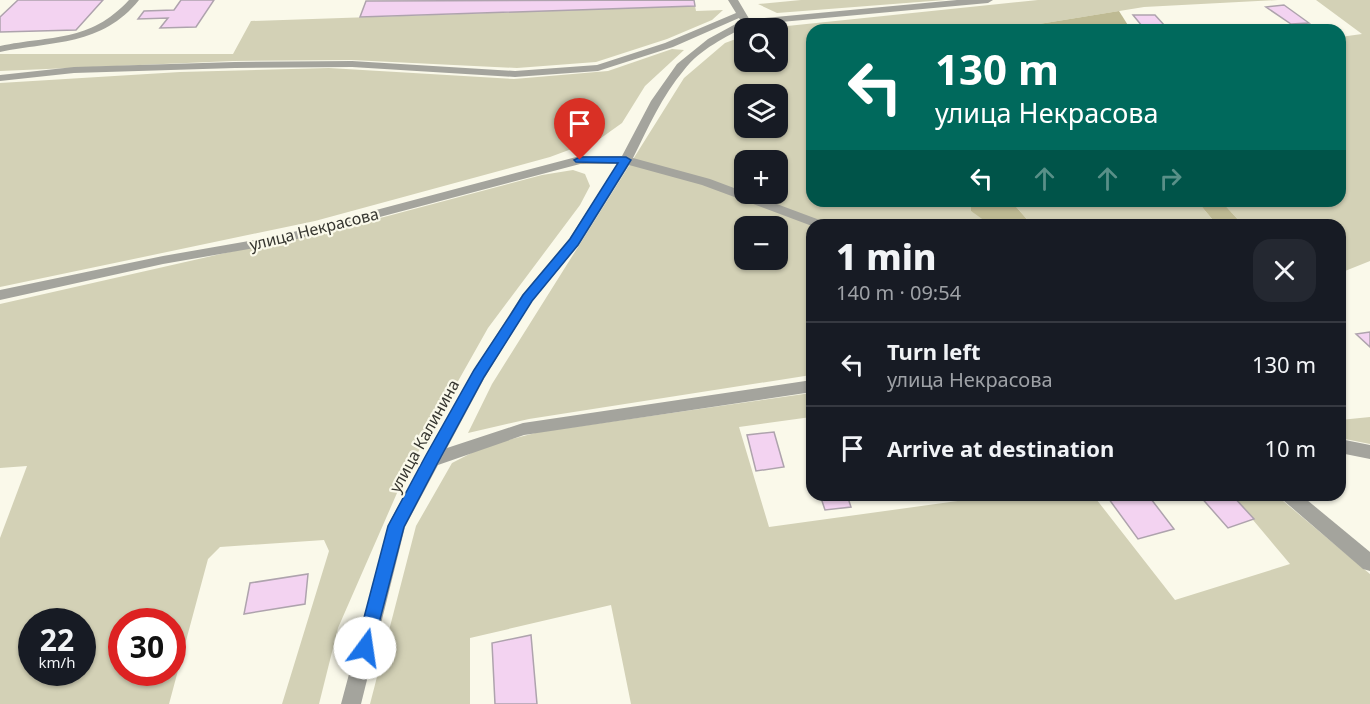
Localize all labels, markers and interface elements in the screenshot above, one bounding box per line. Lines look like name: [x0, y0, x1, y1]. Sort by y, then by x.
map controls: [734, 18, 788, 270]
button: search: [734, 18, 788, 72]
text: 130 m: [935, 40, 1059, 97]
icon: left: [836, 48, 914, 126]
button: layers: [734, 84, 788, 138]
text: улица Некрасова: [935, 94, 1159, 131]
pin: [554, 98, 605, 160]
icon: arrive: [563, 107, 596, 140]
button: +: [734, 150, 788, 204]
icon: left: [965, 162, 998, 195]
icon: ahead: [1028, 162, 1061, 195]
icon: ahead: [1091, 162, 1124, 195]
icon: right: [1154, 162, 1187, 195]
street label: улица Некрасова: [247, 202, 381, 256]
button: −: [734, 216, 788, 270]
text: 1 min: [836, 232, 937, 281]
button: close: [1253, 239, 1316, 302]
text: 140 m · 09:54: [836, 279, 961, 306]
text: Turn left: [887, 336, 981, 366]
icon: left: [836, 348, 869, 381]
text: 130 m: [1252, 349, 1316, 379]
text: улица Некрасова: [887, 366, 1053, 393]
street label: улица Калинина: [384, 376, 464, 496]
icon: arrive: [836, 432, 869, 465]
text: Arrive at destination: [887, 433, 1114, 463]
text: 10 m: [1265, 433, 1316, 463]
speed limit sign: 30: [108, 608, 186, 686]
position arrow: [333, 616, 397, 680]
text: 22: [40, 619, 74, 660]
text: km/h: [39, 652, 75, 672]

